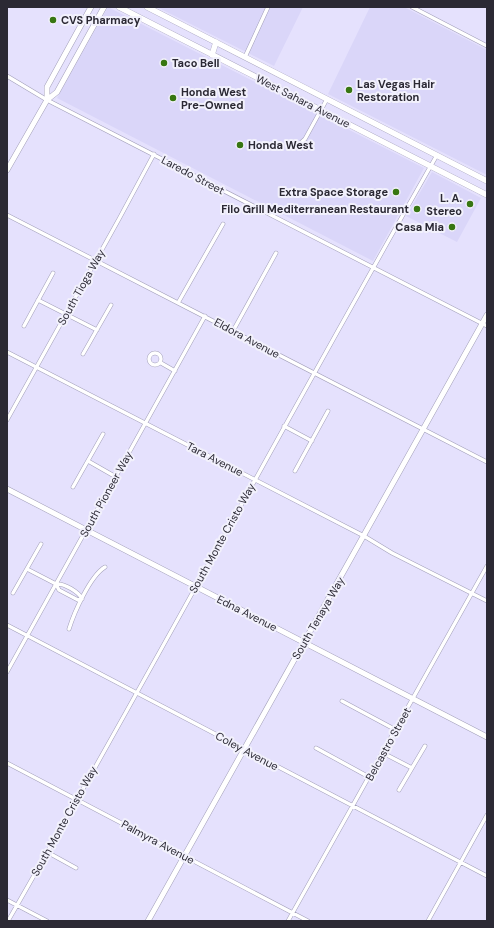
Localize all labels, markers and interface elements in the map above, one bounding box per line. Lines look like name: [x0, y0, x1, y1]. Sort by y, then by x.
place label: CVS Pharmacy: [61, 13, 141, 27]
marker: CVS Pharmacy: [48, 15, 58, 25]
place label: Taco Bell: [172, 56, 220, 70]
marker: Taco Bell: [159, 58, 169, 68]
street label: West Sahara Avenue: [254, 71, 352, 131]
place label: Las Vegas Hair Restoration: [357, 77, 435, 104]
place label: Honda West Pre-Owned: [181, 85, 247, 112]
marker: Las Vegas Hair Restoration: [344, 85, 354, 95]
marker: Honda West Pre-Owned: [168, 93, 178, 103]
place label: Honda West: [248, 138, 314, 152]
marker: Honda West: [235, 140, 245, 150]
street label: Laredo Street: [159, 153, 227, 197]
place label: Extra Space Storage: [279, 185, 388, 199]
marker: Extra Space Storage: [391, 187, 401, 197]
place label: L. A. Stereo: [426, 191, 462, 218]
marker: L. A. Stereo: [465, 199, 475, 209]
place label: Filo Grill Mediterranean Restaurant: [221, 202, 409, 216]
marker: Filo Grill Mediterranean Restaurant: [412, 204, 422, 214]
place label: Casa Mia: [395, 220, 444, 234]
marker: Casa Mia: [447, 222, 457, 232]
street label: South Tioga Way: [54, 246, 108, 328]
street label: Eldora Avenue: [212, 315, 282, 361]
street label: Tara Avenue: [184, 439, 246, 479]
street label: South Pioneer Way: [77, 449, 135, 539]
street label: South Monte Cristo Way: [186, 481, 258, 595]
street label: South Tenaya Way: [289, 574, 347, 662]
street label: Edna Avenue: [215, 592, 279, 634]
street label: Belcastro Street: [362, 705, 414, 783]
street label: Coley Avenue: [213, 729, 281, 773]
street label: South Monte Cristo Way: [28, 764, 100, 878]
street label: Palmyra Avenue: [119, 817, 197, 867]

